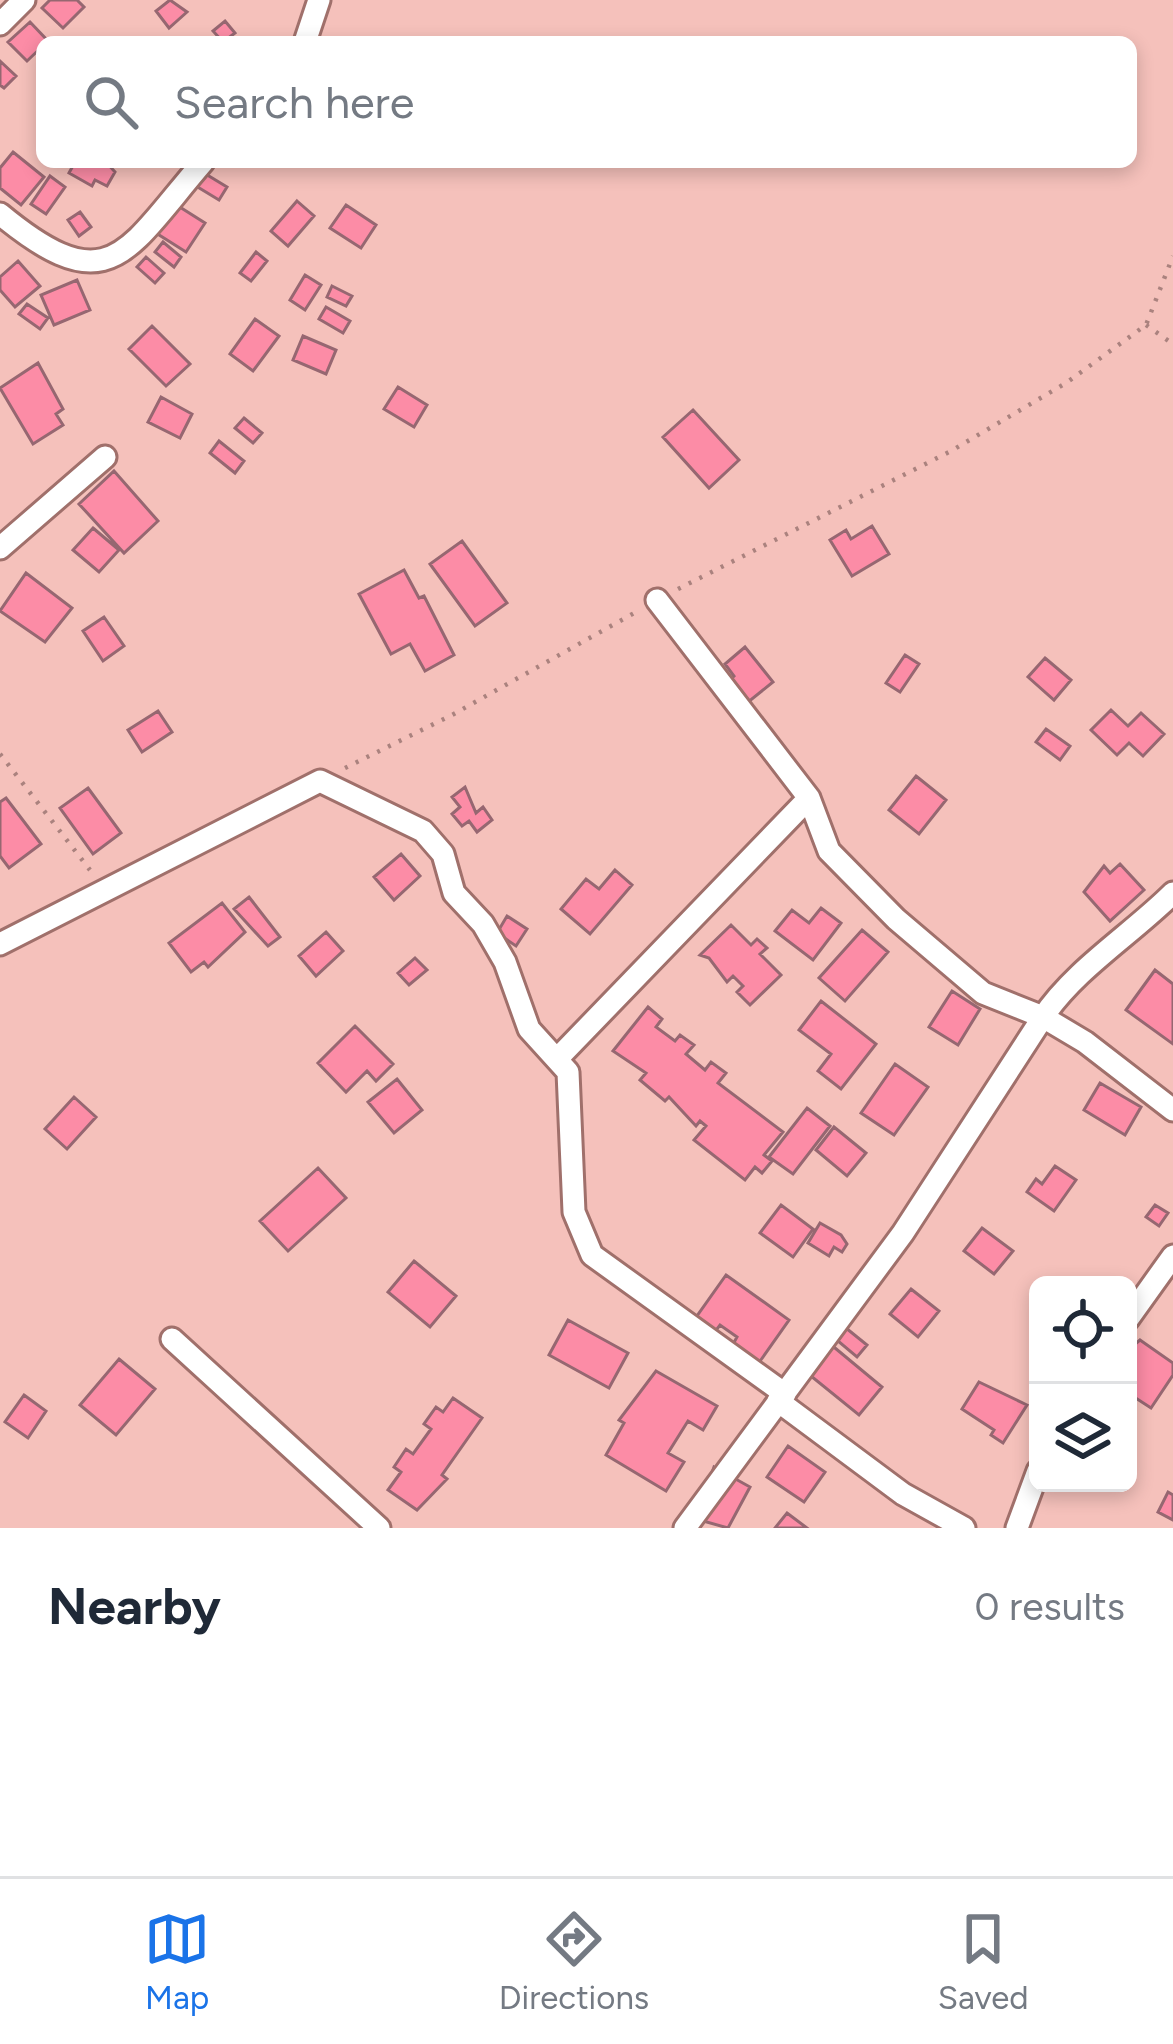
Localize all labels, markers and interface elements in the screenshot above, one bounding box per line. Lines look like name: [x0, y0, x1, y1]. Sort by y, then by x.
search box: [36, 36, 1137, 168]
icon: search: [78, 69, 144, 135]
text: Search here: [174, 75, 414, 129]
map controls: [1029, 1276, 1137, 1492]
button: locate: [1029, 1276, 1137, 1384]
button: layers: [1029, 1384, 1137, 1492]
text: Nearby: [48, 1576, 221, 1637]
text: 0 results: [974, 1583, 1125, 1630]
tab: Map: [144, 1906, 210, 2017]
tab: Directions: [499, 1906, 649, 2017]
tab: Saved: [938, 1906, 1029, 2017]

